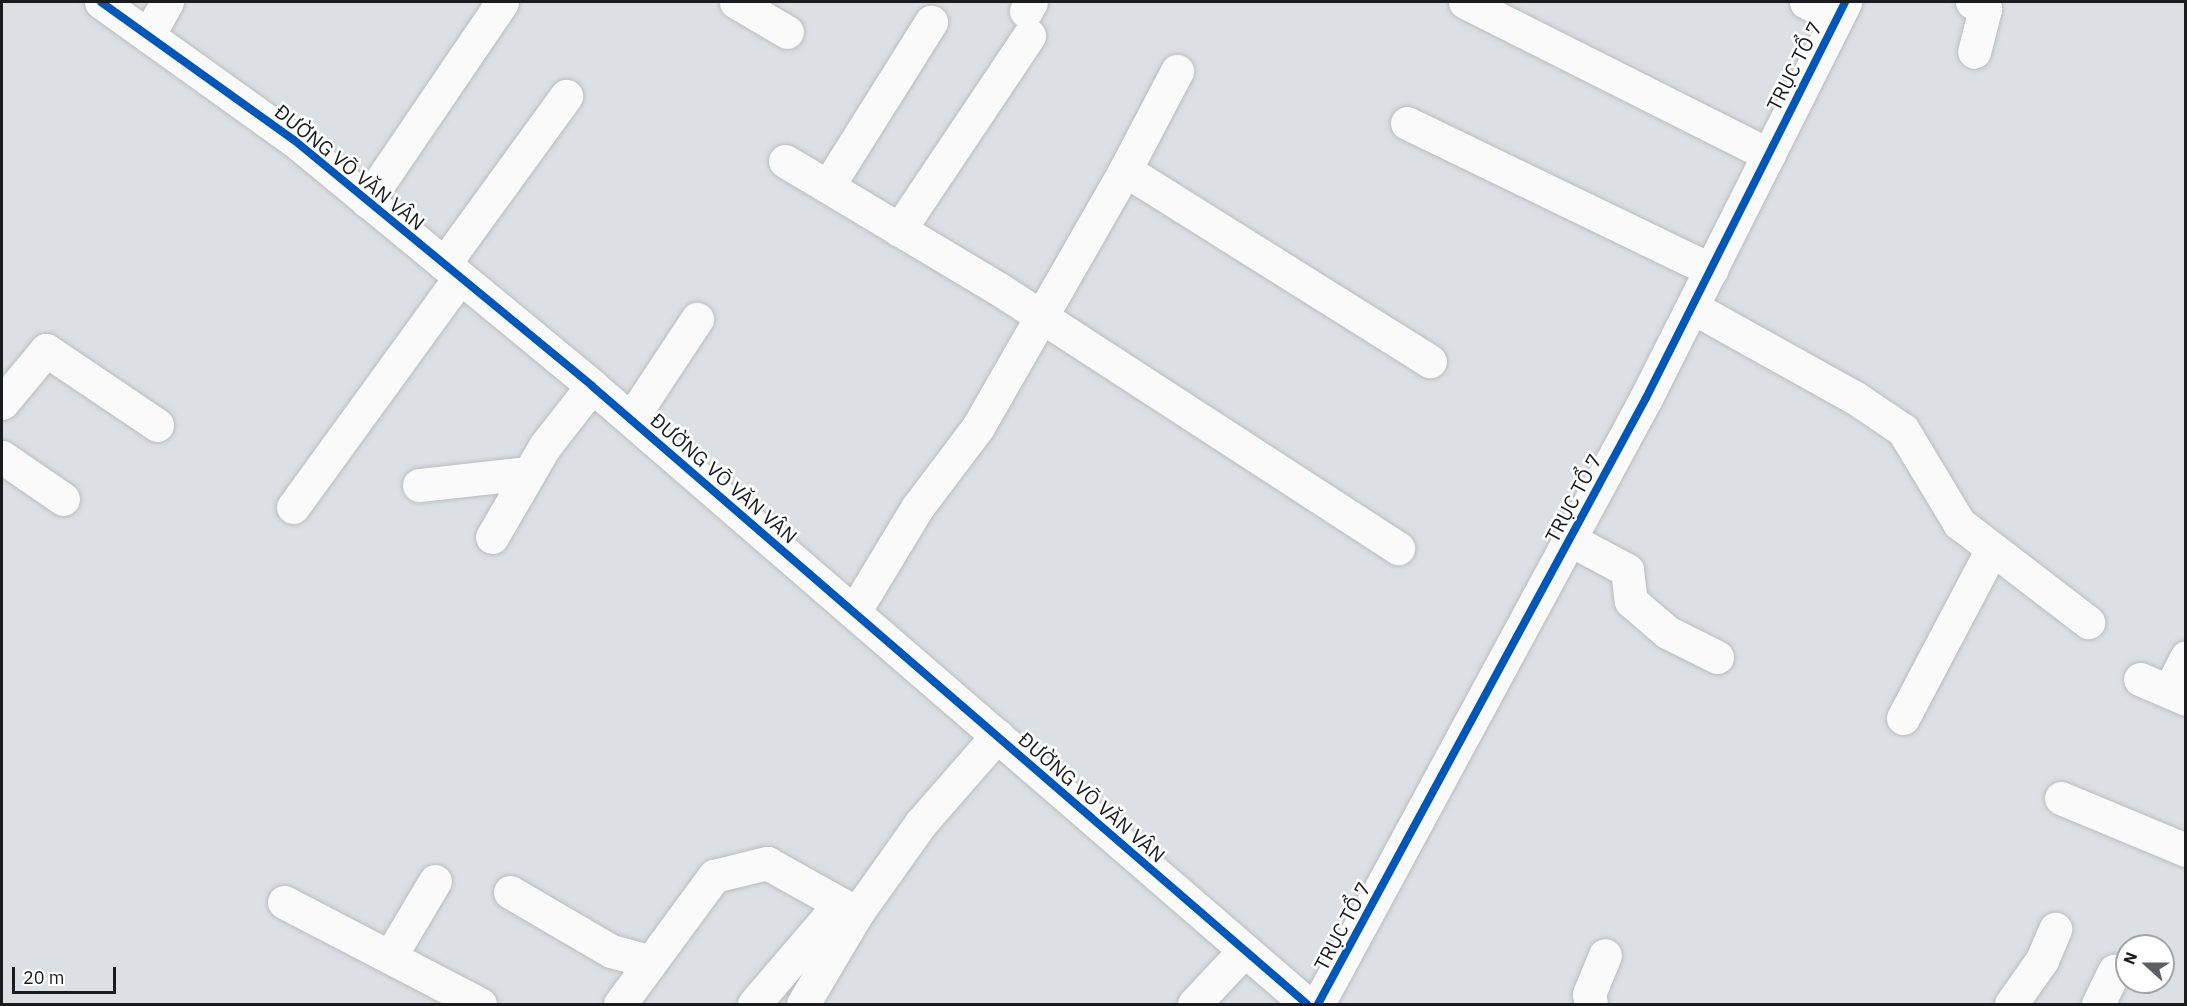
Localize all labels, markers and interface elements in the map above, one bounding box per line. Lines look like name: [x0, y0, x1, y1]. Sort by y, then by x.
street label: TRỤC TỔ 7: [1761, 18, 1827, 114]
street label: ĐƯỜNG VÕ VĂN VÂN: [270, 99, 430, 235]
street label: ĐƯỜNG VÕ VĂN VÂN: [646, 408, 802, 548]
street label: TRỤC TỔ 7: [1540, 450, 1606, 546]
street label: ĐƯỜNG VÕ VĂN VÂN: [1014, 727, 1170, 867]
street label: TRỤC TỔ 7: [1309, 878, 1375, 974]
north arrow: [2115, 934, 2175, 994]
text: N: [2119, 949, 2141, 967]
scale bar: [15, 955, 118, 993]
text: 20 m: [23, 966, 65, 989]

